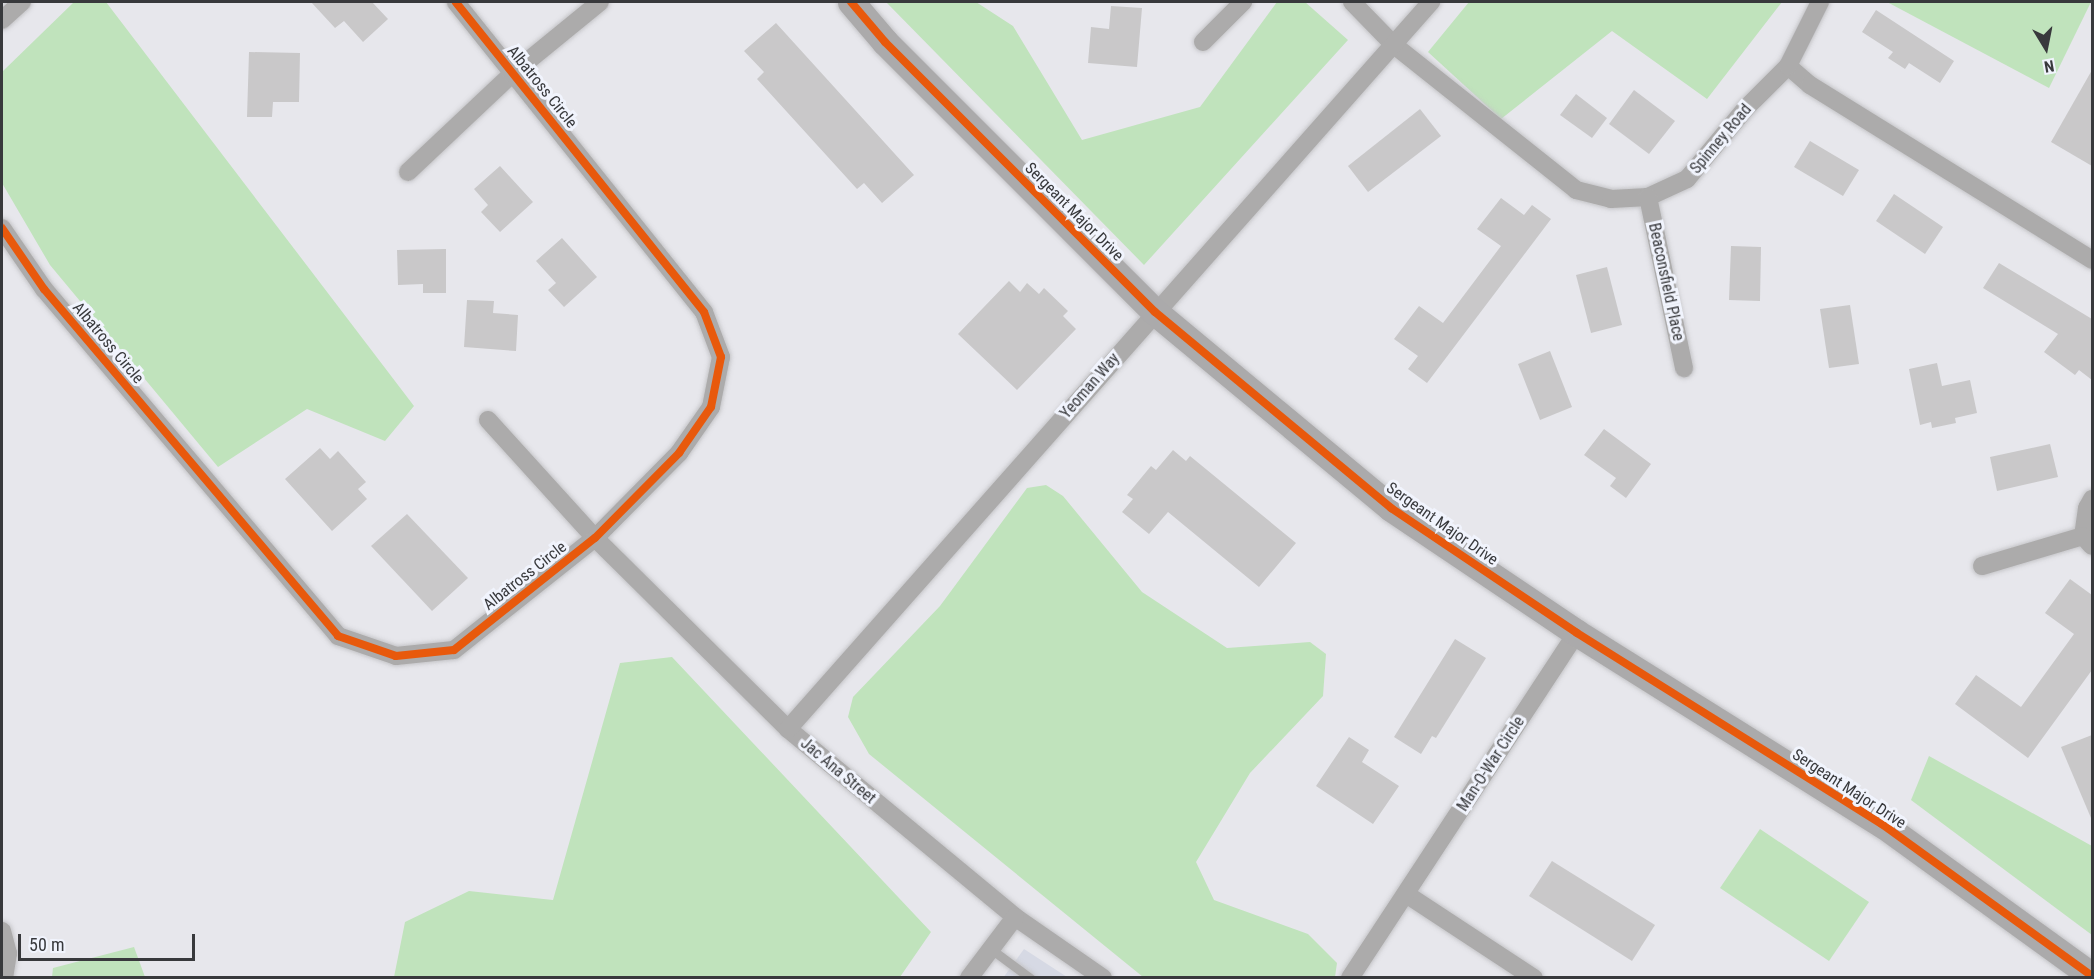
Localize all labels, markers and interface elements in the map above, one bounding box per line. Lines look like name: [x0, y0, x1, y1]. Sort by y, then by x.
north arrow: [2016, 18, 2076, 78]
street label: Albatross Circle: [503, 42, 581, 132]
text: N: [2043, 56, 2056, 76]
street label: Spinney Road: [1686, 100, 1756, 178]
street label: Sergeant Major Drive: [1021, 159, 1127, 265]
street label: Beaconsfield Place: [1644, 221, 1688, 343]
street label: Albatross Circle: [68, 298, 148, 388]
street label: Yeoman Way: [1056, 349, 1124, 423]
street label: Sergeant Major Drive: [1383, 478, 1501, 570]
street label: Albatross Circle: [480, 538, 570, 614]
street label: Man-O-War Circle: [1453, 713, 1529, 815]
street label: Jac Ana Street: [796, 734, 880, 808]
street label: Sergeant Major Drive: [1789, 745, 1909, 833]
scale bar: [21, 922, 198, 960]
text: 50 m: [29, 934, 64, 955]

